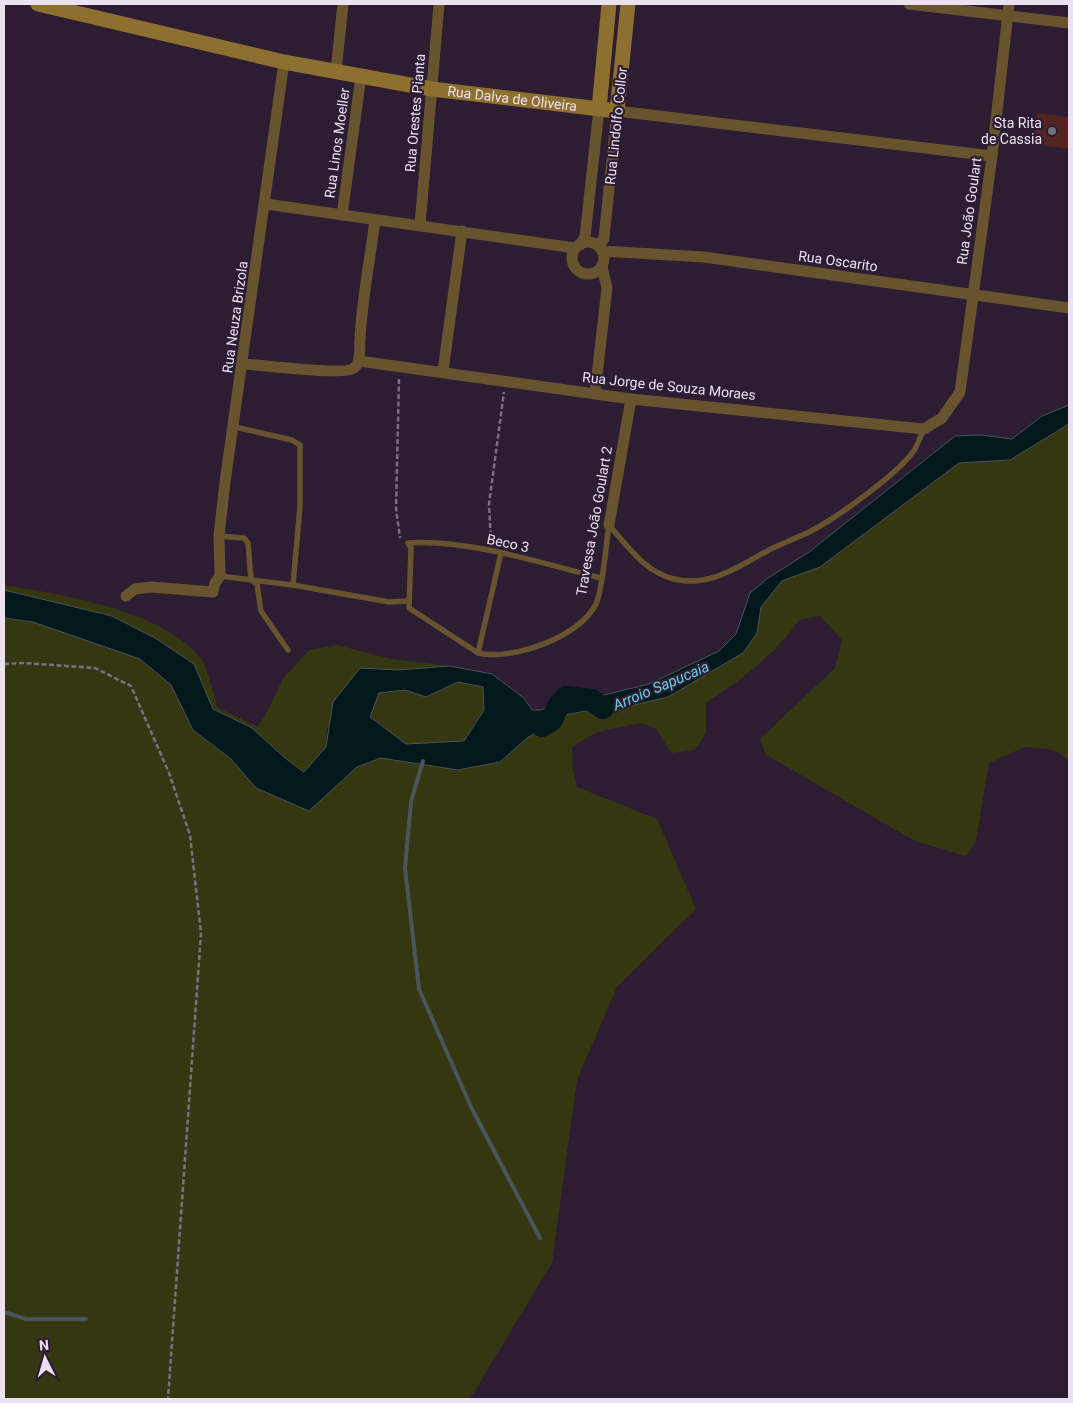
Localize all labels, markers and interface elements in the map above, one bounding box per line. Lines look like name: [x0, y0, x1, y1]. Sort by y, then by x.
street label: Rua Orestes Pianta: [402, 53, 428, 173]
street label: Rua Lindolfo Collor: [602, 66, 630, 186]
street label: Rua Dalva de Oliveira: [447, 83, 578, 114]
street label: Rua Linos Moeller: [321, 86, 353, 199]
place label: Sta Rita de Cassia: [981, 115, 1042, 147]
marker: Sta Rita de Cassia: [1046, 125, 1058, 137]
street label: Rua João Goulart: [954, 156, 985, 266]
street label: Rua Oscarito: [797, 248, 879, 274]
street label: Rua Neuza Brizola: [219, 260, 251, 374]
street label: Rua Jorge de Souza Moraes: [581, 369, 757, 403]
street label: Travessa João Goulart 2: [573, 445, 615, 597]
street label: Beco 3: [485, 531, 531, 555]
water label: Arroio Sapucaia: [609, 658, 712, 715]
north arrow: [20, 1333, 70, 1383]
text: N: [38, 1337, 49, 1353]

